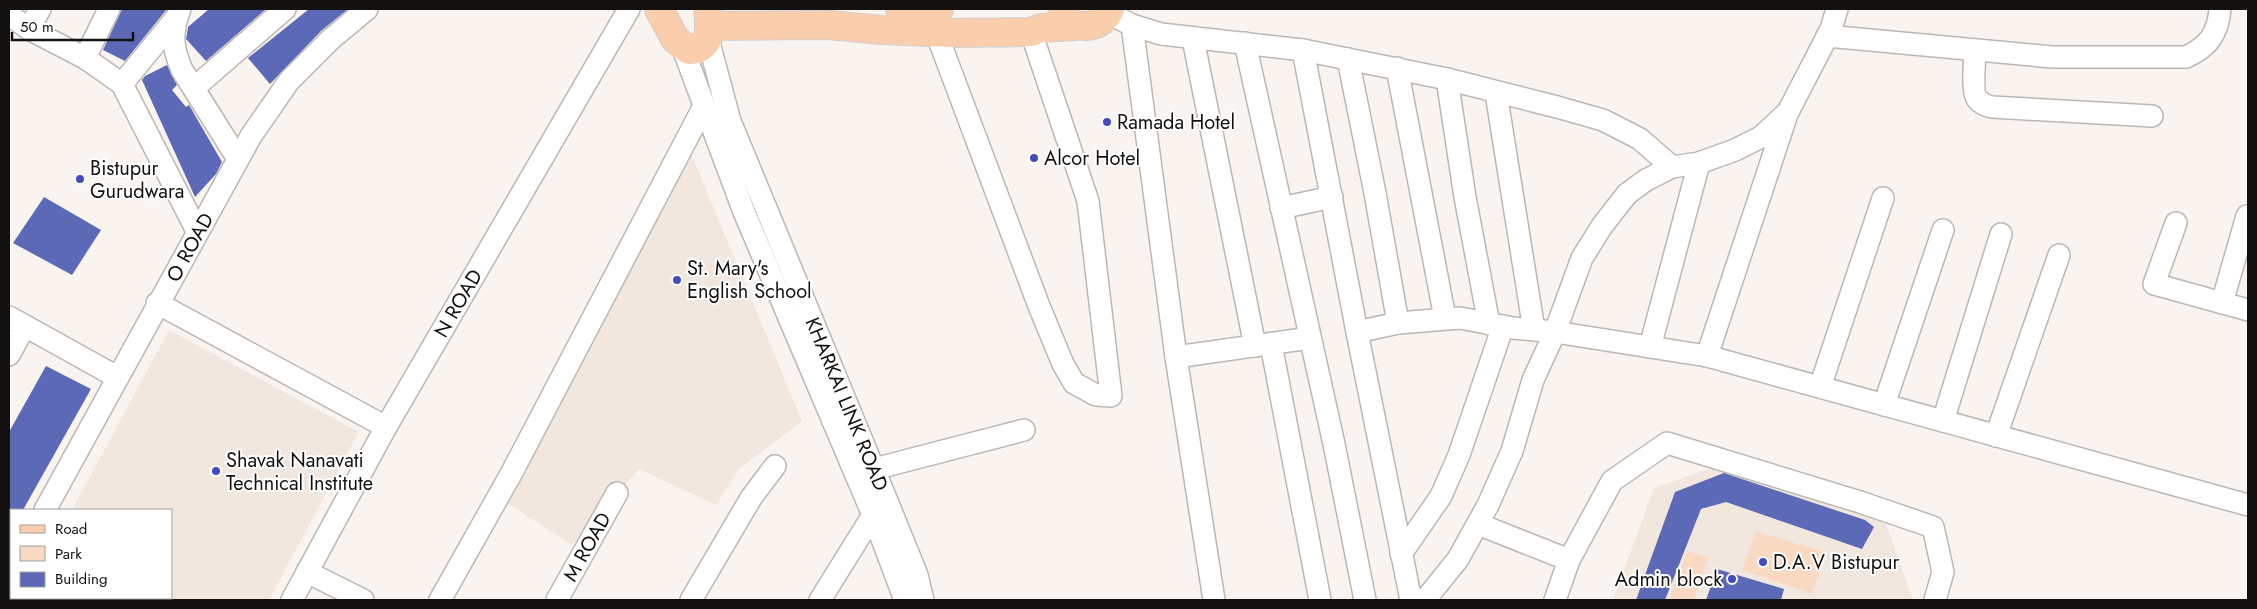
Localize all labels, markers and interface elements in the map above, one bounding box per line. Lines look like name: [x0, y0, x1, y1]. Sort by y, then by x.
scale bar: [12, 10, 134, 42]
text: 50 m: [20, 16, 54, 38]
place label: Ramada Hotel: [1117, 108, 1235, 137]
marker: Ramada Hotel: [1101, 116, 1113, 128]
place label: Alcor Hotel: [1044, 144, 1140, 173]
marker: Alcor Hotel: [1028, 152, 1040, 164]
place label: Bistupur Gurudwara: [90, 154, 184, 206]
marker: Bistupur Gurudwara: [74, 173, 86, 185]
street label: O ROAD: [159, 208, 221, 287]
place label: St. Mary's English School: [687, 254, 812, 306]
street label: N ROAD: [427, 264, 490, 343]
marker: St. Mary's English School: [671, 274, 683, 286]
street label: KHARKAI LINK ROAD: [798, 313, 895, 495]
place label: Shavak Nanavati Technical Institute: [226, 446, 373, 498]
marker: Shavak Nanavati Technical Institute: [210, 465, 222, 477]
street label: M ROAD: [556, 507, 618, 587]
legend: [10, 509, 172, 599]
text: Road: [55, 518, 87, 540]
text: Park: [55, 543, 82, 565]
place label: D.A.V Bistupur: [1773, 548, 1900, 577]
marker: D.A.V Bistupur: [1757, 556, 1769, 568]
place label: Admin block: [1615, 565, 1722, 594]
text: Building: [55, 568, 107, 590]
marker: Admin block: [1726, 573, 1738, 585]

